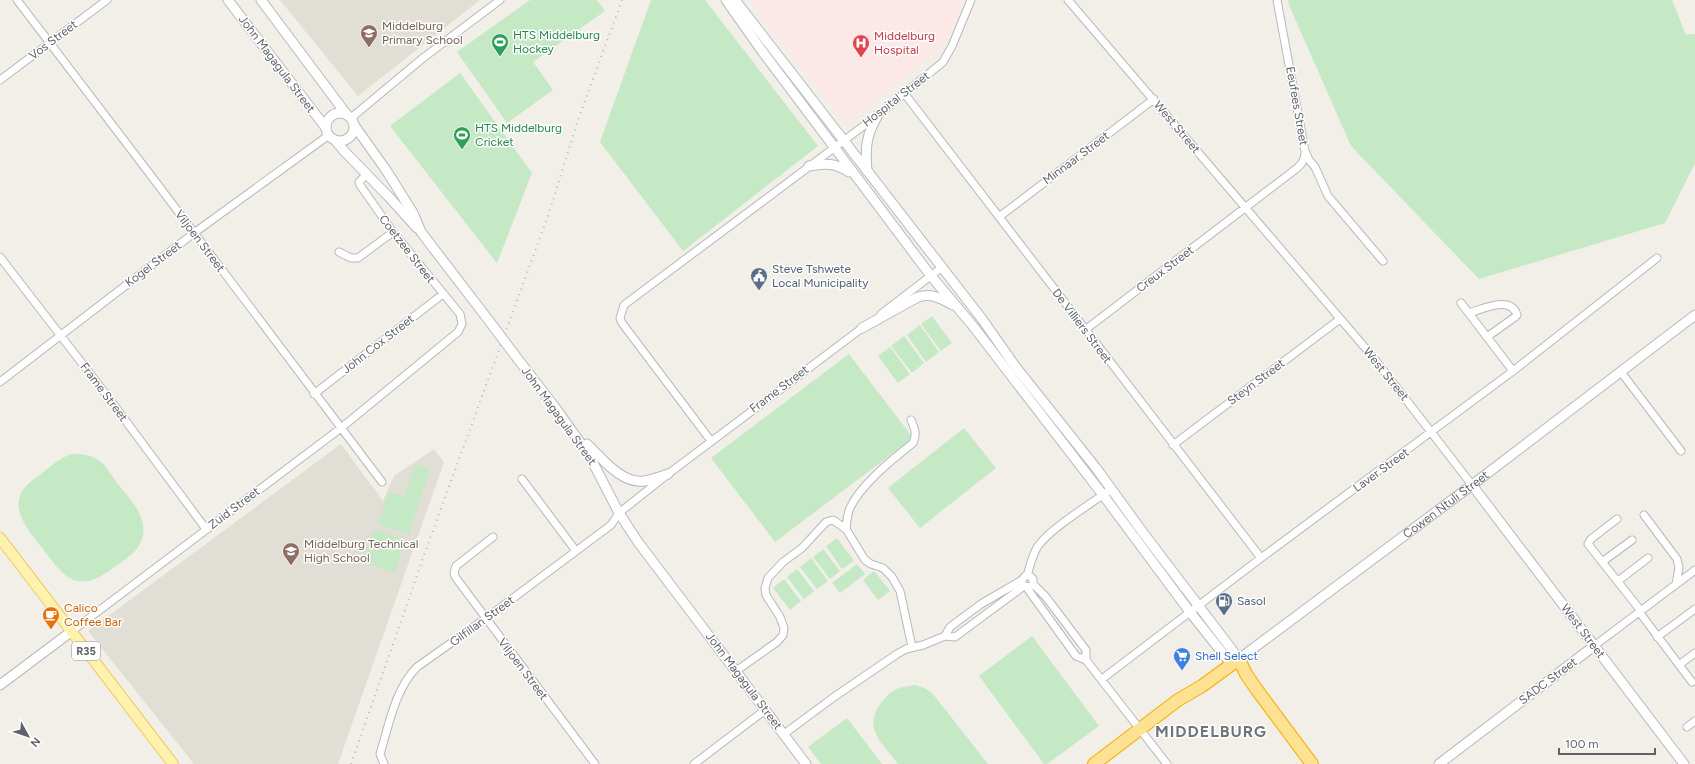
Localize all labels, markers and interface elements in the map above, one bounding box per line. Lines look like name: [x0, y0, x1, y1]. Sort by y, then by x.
street label: John Magagula Street: [236, 13, 318, 116]
street label: Vos Street: [26, 17, 80, 63]
place label: Middelburg Primary School: [382, 19, 463, 47]
school or university icon: Middelburg Primary School: [359, 23, 379, 48]
place label: HTS Middelburg Hockey: [513, 28, 600, 56]
place label: Middelburg Hospital: [874, 29, 935, 57]
sports icon: HTS Middelburg Hockey: [490, 32, 510, 57]
hospital icon: Middelburg Hospital: [851, 33, 871, 58]
street label: Eeufees Street: [1283, 65, 1311, 147]
street label: Hospital Street: [860, 68, 933, 130]
street label: West Street: [1151, 98, 1203, 156]
place label: HTS Middelburg Cricket: [475, 121, 562, 149]
sports icon: HTS Middelburg Cricket: [452, 125, 472, 150]
street label: Minnaar Street: [1040, 128, 1112, 187]
street label: Viljoen Street: [172, 207, 228, 275]
street label: Coetzee Street: [376, 212, 438, 286]
street label: Kogel Street: [122, 238, 184, 290]
street label: Creux Street: [1134, 243, 1197, 295]
place label: Steve Tshwete Local Municipality: [772, 262, 869, 290]
public building icon: Steve Tshwete Local Municipality: [749, 266, 769, 291]
street label: De Villiers Street: [1049, 286, 1115, 366]
street label: John Cox Street: [339, 311, 417, 376]
street label: West Street: [1360, 345, 1412, 404]
street label: Steyn Street: [1225, 356, 1288, 408]
street label: Frame Street: [77, 360, 131, 424]
street label: Frame Street: [747, 362, 811, 416]
street label: John Magagula Street: [519, 364, 600, 468]
street label: Laver Street: [1350, 445, 1412, 495]
street label: Cowen Ntuli Street: [1400, 467, 1492, 541]
street label: Zuid Street: [206, 484, 263, 532]
place label: Middelburg Technical High School: [304, 537, 418, 565]
school or university icon: Middelburg Technical High School: [281, 541, 301, 566]
fuel station icon: Sasol: [1214, 591, 1234, 616]
street label: Gilfillan Street: [447, 593, 517, 649]
place label: Sasol: [1237, 594, 1266, 608]
place label: Calico Coffee Bar: [64, 601, 122, 629]
street label: West Street: [1558, 601, 1608, 661]
cafe icon: Calico Coffee Bar: [41, 605, 61, 630]
street label: John Magagula Street: [703, 630, 785, 733]
street label: Viljoen Street: [495, 635, 551, 703]
road number: R35: [72, 642, 100, 660]
supermarket icon: Shell Select: [1172, 646, 1192, 671]
place label: Shell Select: [1195, 649, 1258, 663]
street label: SADC Street: [1516, 654, 1580, 707]
north arrow: [8, 716, 48, 756]
district label: MIDDELBURG: [1155, 722, 1267, 741]
scale bar: [1559, 730, 1655, 756]
text: N: [28, 735, 43, 750]
text: 100 m: [1565, 737, 1599, 751]

